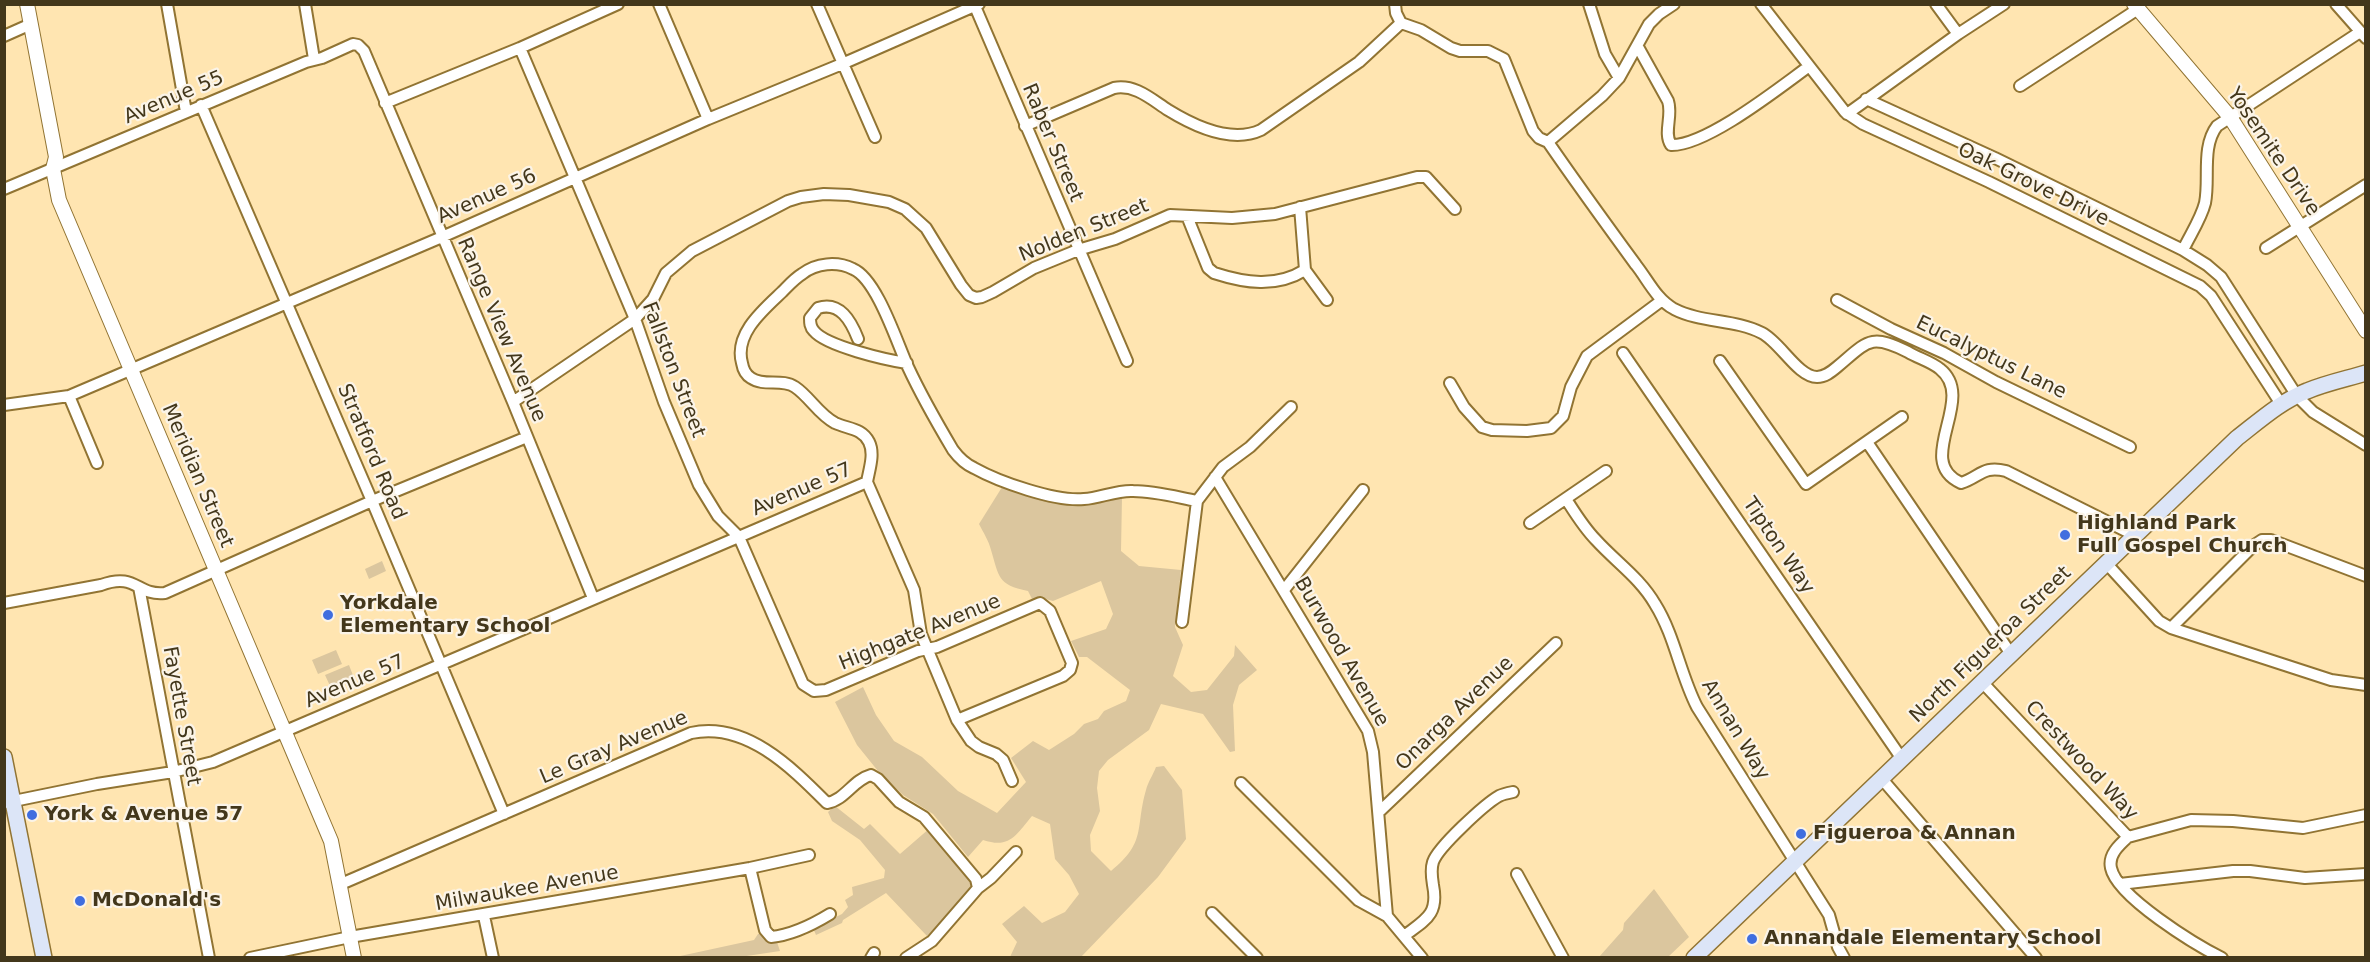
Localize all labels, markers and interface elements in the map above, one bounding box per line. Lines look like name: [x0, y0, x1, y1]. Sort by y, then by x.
street label: Avenue 55: [120, 66, 228, 130]
street label: Raber Street: [1016, 80, 1088, 206]
street label: Yosemite Drive: [2221, 83, 2325, 221]
street label: Oak Grove Drive: [1953, 138, 2113, 232]
street label: Avenue 56: [434, 164, 540, 230]
street label: Nolden Street: [1016, 194, 1152, 268]
street label: Range View Avenue: [451, 234, 551, 426]
street label: Fallston Street: [636, 299, 710, 441]
street label: Eucalyptus Lane: [1912, 311, 2070, 405]
street label: Stratford Road: [332, 380, 410, 524]
street label: Meridian Street: [156, 401, 238, 551]
street label: Avenue 57: [748, 458, 856, 522]
street label: Tipton Way: [1737, 493, 1819, 599]
place label: Highland Park Full Gospel Church: [2077, 512, 2287, 559]
marker: Highland Park Full Gospel Church: [2058, 528, 2072, 542]
street label: North Figueroa Street: [1905, 562, 2077, 728]
street label: Burwood Avenue: [1288, 573, 1394, 731]
street label: Highgate Avenue: [836, 590, 1004, 676]
place label: Yorkdale Elementary School: [340, 592, 550, 639]
marker: Yorkdale Elementary School: [321, 608, 335, 622]
street label: Fayette Street: [157, 644, 205, 788]
street label: Avenue 57: [301, 650, 409, 714]
street label: Onarga Avenue: [1391, 652, 1519, 776]
street label: Annan Way: [1696, 675, 1774, 785]
street label: Crestwood Way: [2019, 696, 2143, 826]
street label: Le Gray Avenue: [537, 706, 691, 790]
place label: York & Avenue 57: [44, 803, 243, 827]
marker: York & Avenue 57: [25, 808, 39, 822]
place label: Figueroa & Annan: [1813, 822, 2016, 846]
marker: Figueroa & Annan: [1794, 827, 1808, 841]
street label: Milwaukee Avenue: [433, 861, 621, 917]
place label: McDonald's: [92, 889, 221, 913]
marker: McDonald's: [73, 894, 87, 908]
place label: Annandale Elementary School: [1764, 927, 2101, 951]
marker: Annandale Elementary School: [1745, 932, 1759, 946]

